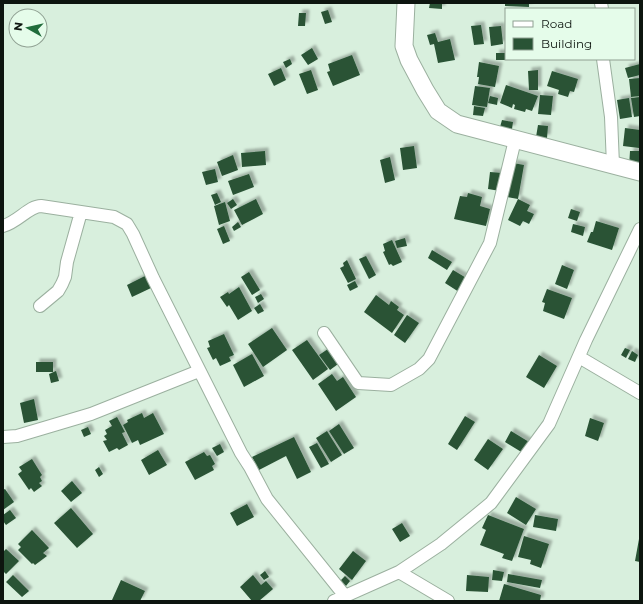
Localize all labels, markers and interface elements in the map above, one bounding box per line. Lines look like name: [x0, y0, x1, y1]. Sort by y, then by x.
north arrow: [8, 8, 48, 48]
legend: [505, 8, 635, 60]
text: Road: [541, 16, 572, 31]
text: N: [11, 21, 26, 32]
text: Building: [541, 36, 592, 51]

